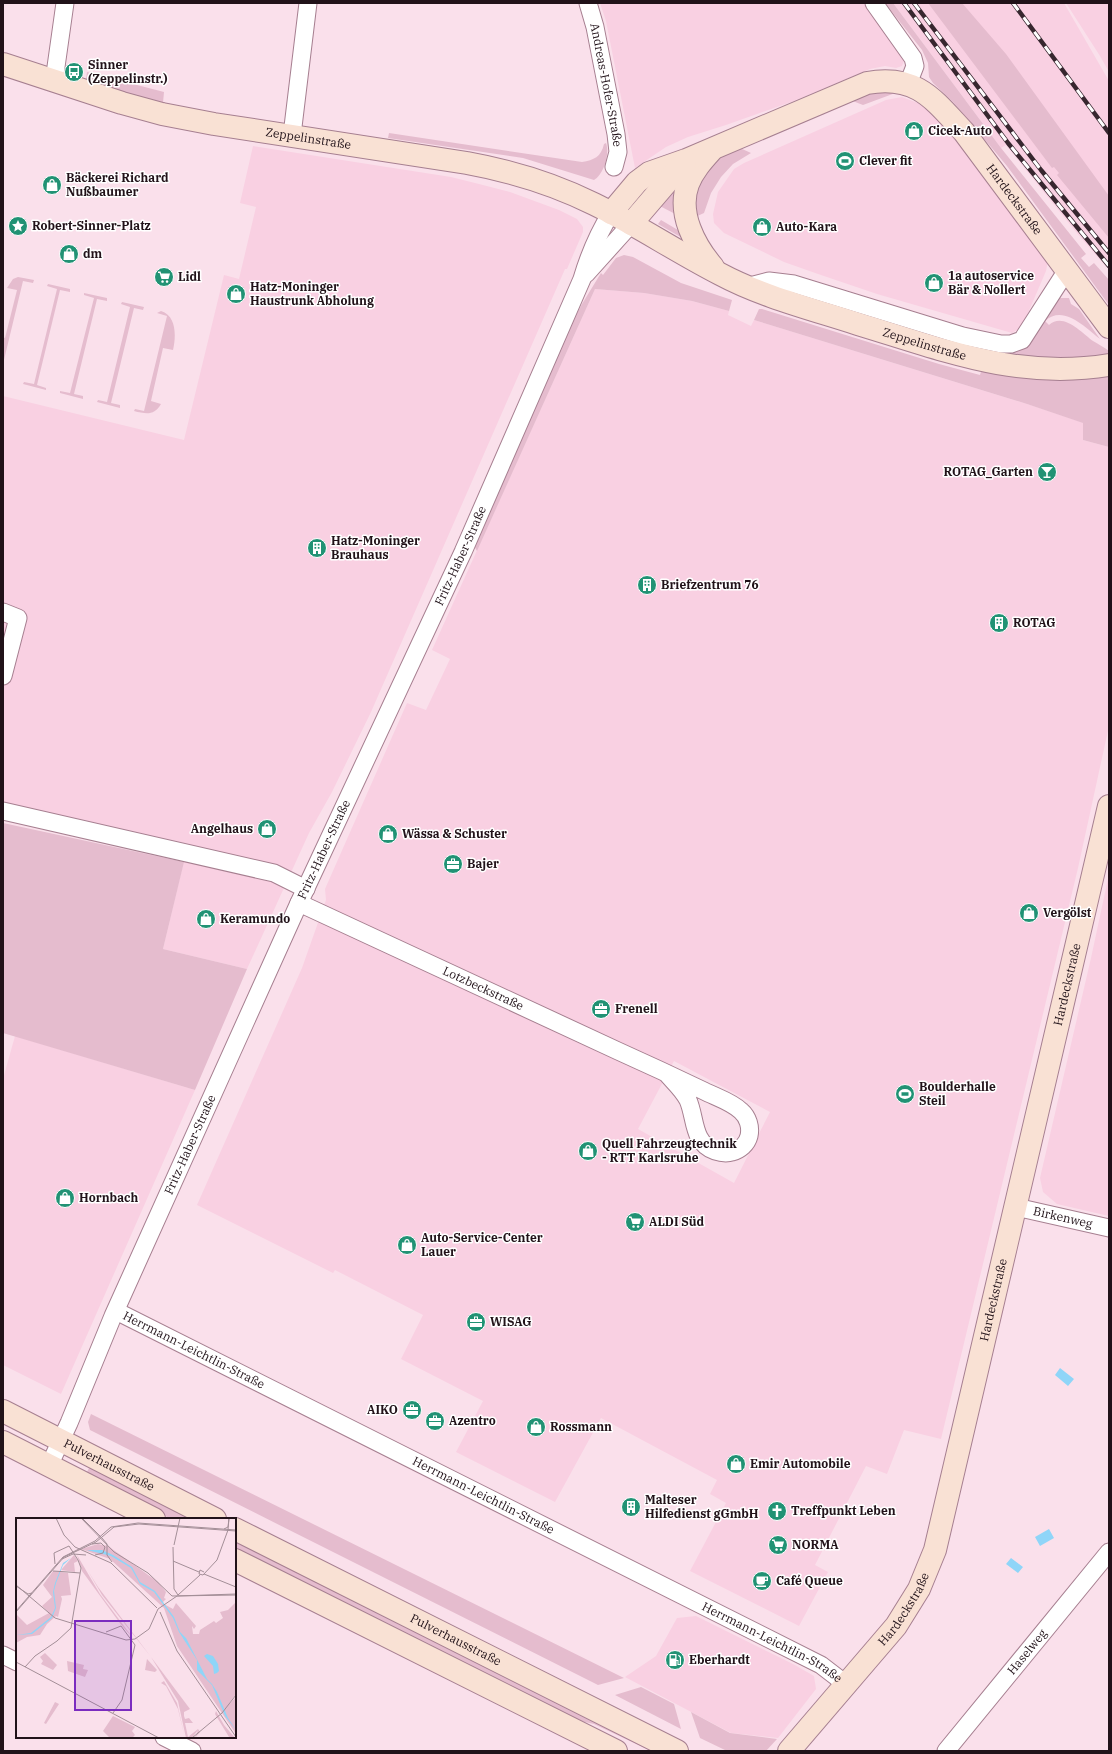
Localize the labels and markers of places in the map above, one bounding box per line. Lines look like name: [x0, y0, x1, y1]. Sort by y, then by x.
place label: Sinner (Zeppelinstr.): [88, 57, 168, 86]
bus stop icon: Sinner (Zeppelinstr.): [63, 61, 85, 83]
shop icon: Cicek-Auto: [903, 120, 925, 142]
place label: Cicek-Auto: [928, 123, 992, 138]
sports icon: Clever fit: [834, 150, 856, 172]
place label: Clever fit: [859, 153, 913, 168]
place label: Bäckerei Richard Nußbaumer: [66, 170, 169, 199]
shop icon: Bäckerei Richard Nußbaumer: [41, 174, 63, 196]
place icon: Robert-Sinner-Platz: [7, 215, 29, 237]
shop icon: Auto-Kara: [751, 216, 773, 238]
place label: Robert-Sinner-Platz: [32, 218, 151, 233]
place label: Auto-Kara: [776, 219, 837, 234]
shop icon: dm: [58, 243, 80, 265]
place label: dm: [83, 246, 103, 261]
supermarket icon: Lidl: [153, 266, 175, 288]
place label: 1a autoservice Bär & Nollert: [948, 268, 1034, 297]
place label: Lidl: [178, 269, 201, 284]
shop icon: 1a autoservice Bär & Nollert: [923, 272, 945, 294]
place label: Hatz-Moninger Haustrunk Abholung: [250, 279, 374, 308]
shop icon: Hatz-Moninger Haustrunk Abholung: [225, 283, 247, 305]
bar icon: ROTAG_Garten: [1036, 461, 1058, 483]
place label: ROTAG_Garten: [944, 464, 1033, 479]
place label: Hatz-Moninger Brauhaus: [331, 533, 420, 562]
building icon: Hatz-Moninger Brauhaus: [306, 537, 328, 559]
building icon: Briefzentrum 76: [636, 574, 658, 596]
place label: Briefzentrum 76: [661, 577, 759, 592]
building icon: ROTAG: [988, 612, 1010, 634]
place label: ROTAG: [1013, 615, 1056, 630]
shop icon: Angelhaus: [256, 818, 278, 840]
place label: Angelhaus: [191, 821, 253, 836]
shop icon: Wässa & Schuster: [377, 823, 399, 845]
place label: Wässa & Schuster: [402, 826, 507, 841]
office icon: Bajer: [442, 853, 464, 875]
place label: Bajer: [467, 856, 499, 871]
shop icon: Vergölst: [1018, 902, 1040, 924]
place label: Vergölst: [1043, 905, 1092, 920]
shop icon: Keramundo: [195, 908, 217, 930]
place label: Keramundo: [220, 911, 290, 926]
office icon: Frenell: [590, 998, 612, 1020]
place label: Frenell: [615, 1001, 658, 1016]
place label: Boulderhalle Steil: [919, 1079, 996, 1108]
sports icon: Boulderhalle Steil: [894, 1083, 916, 1105]
place label: Quell Fahrzeugtechnik - RTT Karlsruhe: [602, 1136, 737, 1165]
shop icon: Quell Fahrzeugtechnik - RTT Karlsruhe: [577, 1140, 599, 1162]
shop icon: Hornbach: [54, 1187, 76, 1209]
place label: Hornbach: [79, 1190, 138, 1205]
supermarket icon: ALDI Süd: [624, 1211, 646, 1233]
place label: ALDI Süd: [649, 1214, 705, 1229]
place label: Auto-Service-Center Lauer: [421, 1230, 543, 1259]
shop icon: Auto-Service-Center Lauer: [396, 1234, 418, 1256]
office icon: WISAG: [465, 1311, 487, 1333]
place label: WISAG: [490, 1314, 532, 1329]
office icon: AIKO: [401, 1399, 423, 1421]
place label: AIKO: [367, 1402, 398, 1417]
office icon: Azentro: [424, 1410, 446, 1432]
place label: Azentro: [449, 1413, 496, 1428]
shop icon: Rossmann: [525, 1416, 547, 1438]
place label: Rossmann: [550, 1419, 612, 1434]
shop icon: Emir Automobile: [725, 1453, 747, 1475]
place label: Emir Automobile: [750, 1456, 851, 1471]
place label: Malteser Hilfedienst gGmbH: [645, 1492, 759, 1521]
building icon: Malteser Hilfedienst gGmbH: [620, 1496, 642, 1518]
church icon: Treffpunkt Leben: [766, 1500, 788, 1522]
place label: Treffpunkt Leben: [791, 1503, 896, 1518]
supermarket icon: NORMA: [767, 1534, 789, 1556]
place label: NORMA: [792, 1537, 839, 1552]
cafe icon: Café Queue: [751, 1570, 773, 1592]
place label: Café Queue: [776, 1573, 843, 1588]
fuel station icon: Eberhardt: [664, 1649, 686, 1671]
place label: Eberhardt: [689, 1652, 750, 1667]

